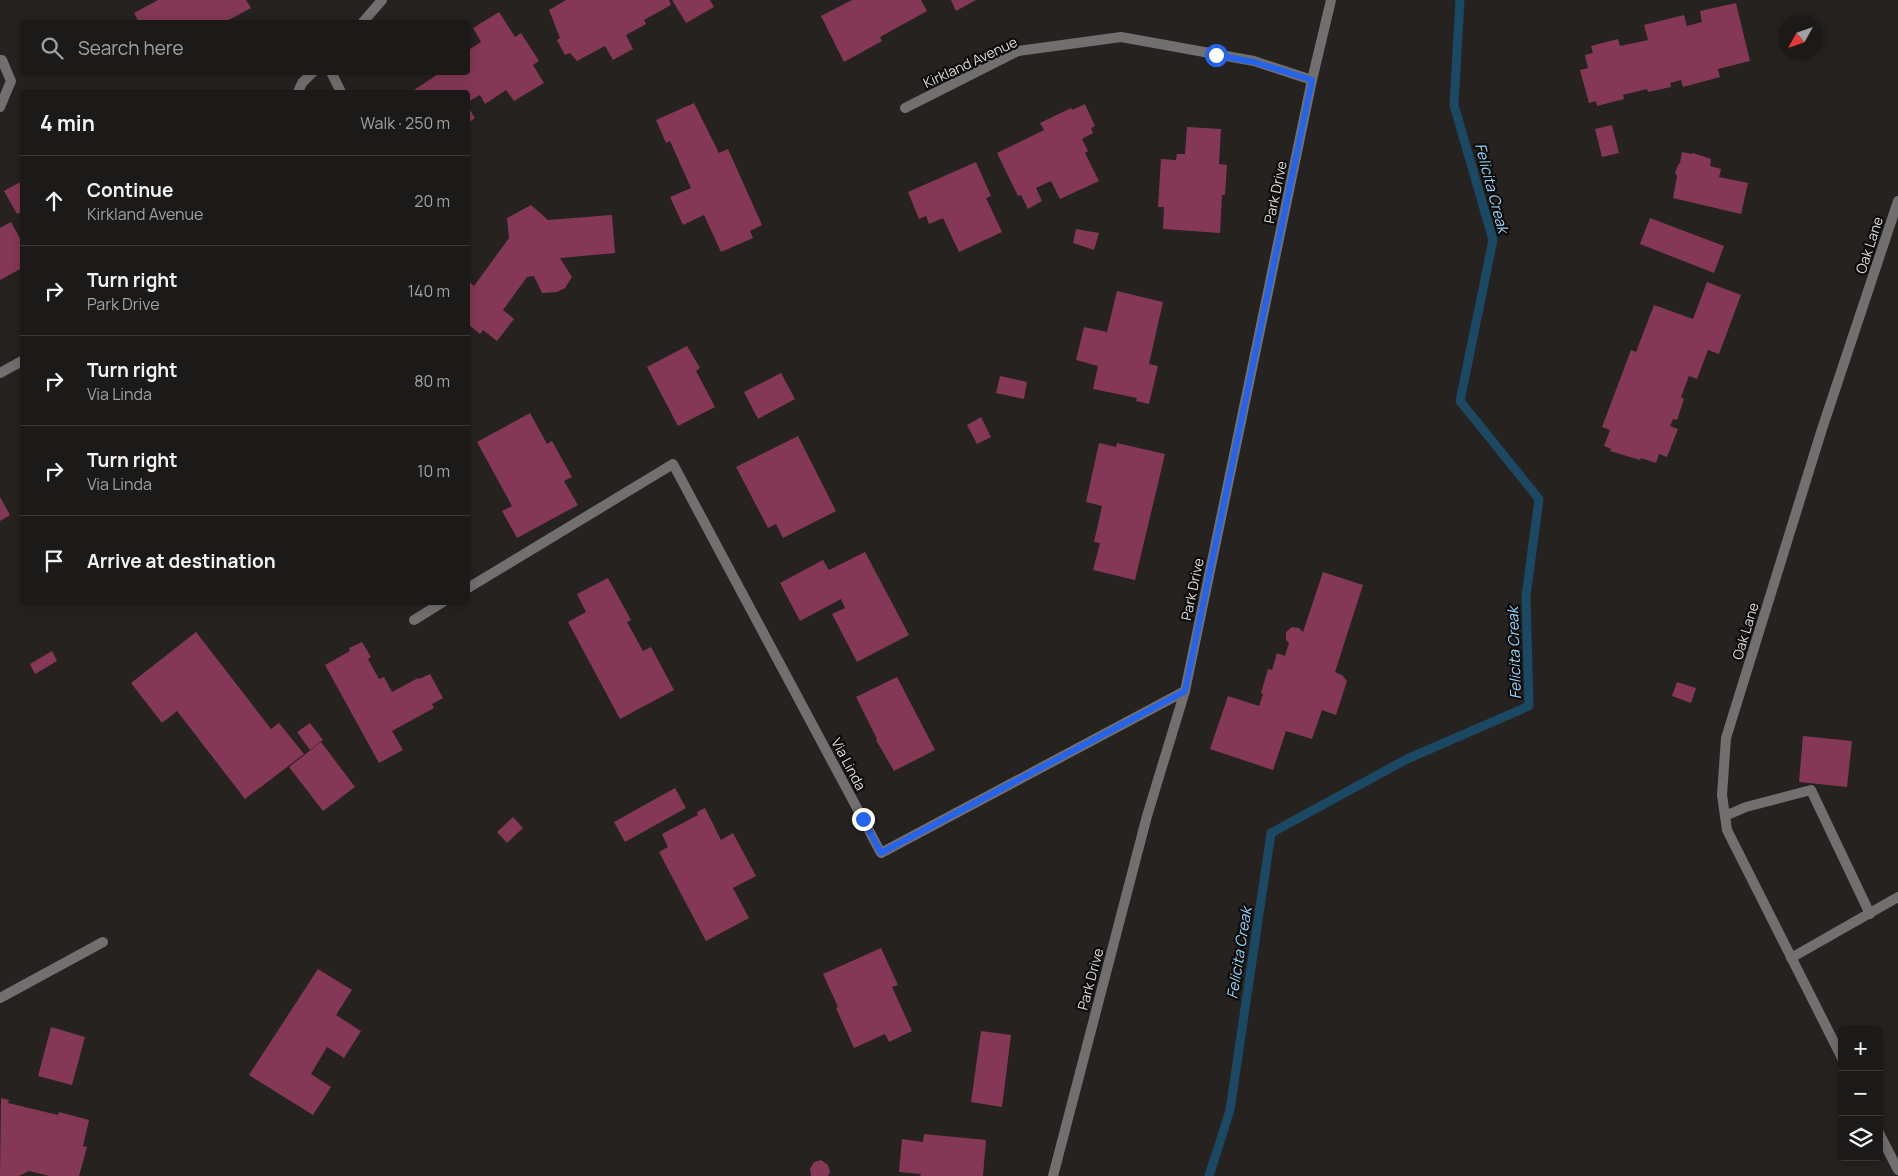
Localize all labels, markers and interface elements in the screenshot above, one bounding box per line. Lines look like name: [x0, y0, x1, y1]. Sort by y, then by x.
north arrow: [1778, 15, 1823, 60]
search box: [20, 20, 470, 75]
street label: Kirkland Avenue: [920, 32, 1020, 92]
icon: search: [38, 34, 66, 62]
text: Search here: [78, 35, 184, 61]
route start: [1205, 44, 1228, 67]
text: 4 min: [40, 109, 95, 137]
text: Walk · 250 m: [360, 112, 450, 134]
water label: Felicita Creak: [1470, 141, 1515, 238]
street label: Park Drive: [1259, 159, 1291, 225]
text: Continue: [87, 177, 173, 203]
icon: ahead: [40, 187, 68, 215]
text: 20 m: [414, 190, 450, 212]
text: Kirkland Avenue: [87, 203, 203, 225]
street label: Oak Lane: [1851, 214, 1887, 276]
text: Turn right: [87, 267, 177, 293]
icon: right: [40, 277, 68, 305]
text: 140 m: [408, 280, 450, 302]
text: Park Drive: [87, 293, 160, 315]
text: Turn right: [87, 357, 177, 383]
icon: right: [40, 367, 68, 395]
text: 80 m: [414, 370, 450, 392]
text: Via Linda: [87, 383, 152, 405]
text: Turn right: [87, 447, 177, 473]
icon: right: [40, 457, 68, 485]
text: 10 m: [417, 460, 450, 482]
text: Via Linda: [87, 473, 152, 495]
icon: arrive: [40, 547, 68, 575]
text: Arrive at destination: [87, 548, 276, 574]
street label: Park Drive: [1176, 556, 1208, 622]
street label: Oak Lane: [1727, 600, 1763, 662]
water label: Felicita Creak: [1502, 604, 1526, 700]
street label: Via Linda: [827, 734, 871, 794]
route end: [852, 808, 875, 831]
water label: Felicita Creak: [1221, 903, 1257, 1000]
street label: Park Drive: [1073, 946, 1107, 1012]
map controls: [1838, 1026, 1883, 1161]
button: +: [1838, 1026, 1883, 1071]
button: −: [1838, 1071, 1883, 1116]
button: layers: [1838, 1116, 1883, 1161]

